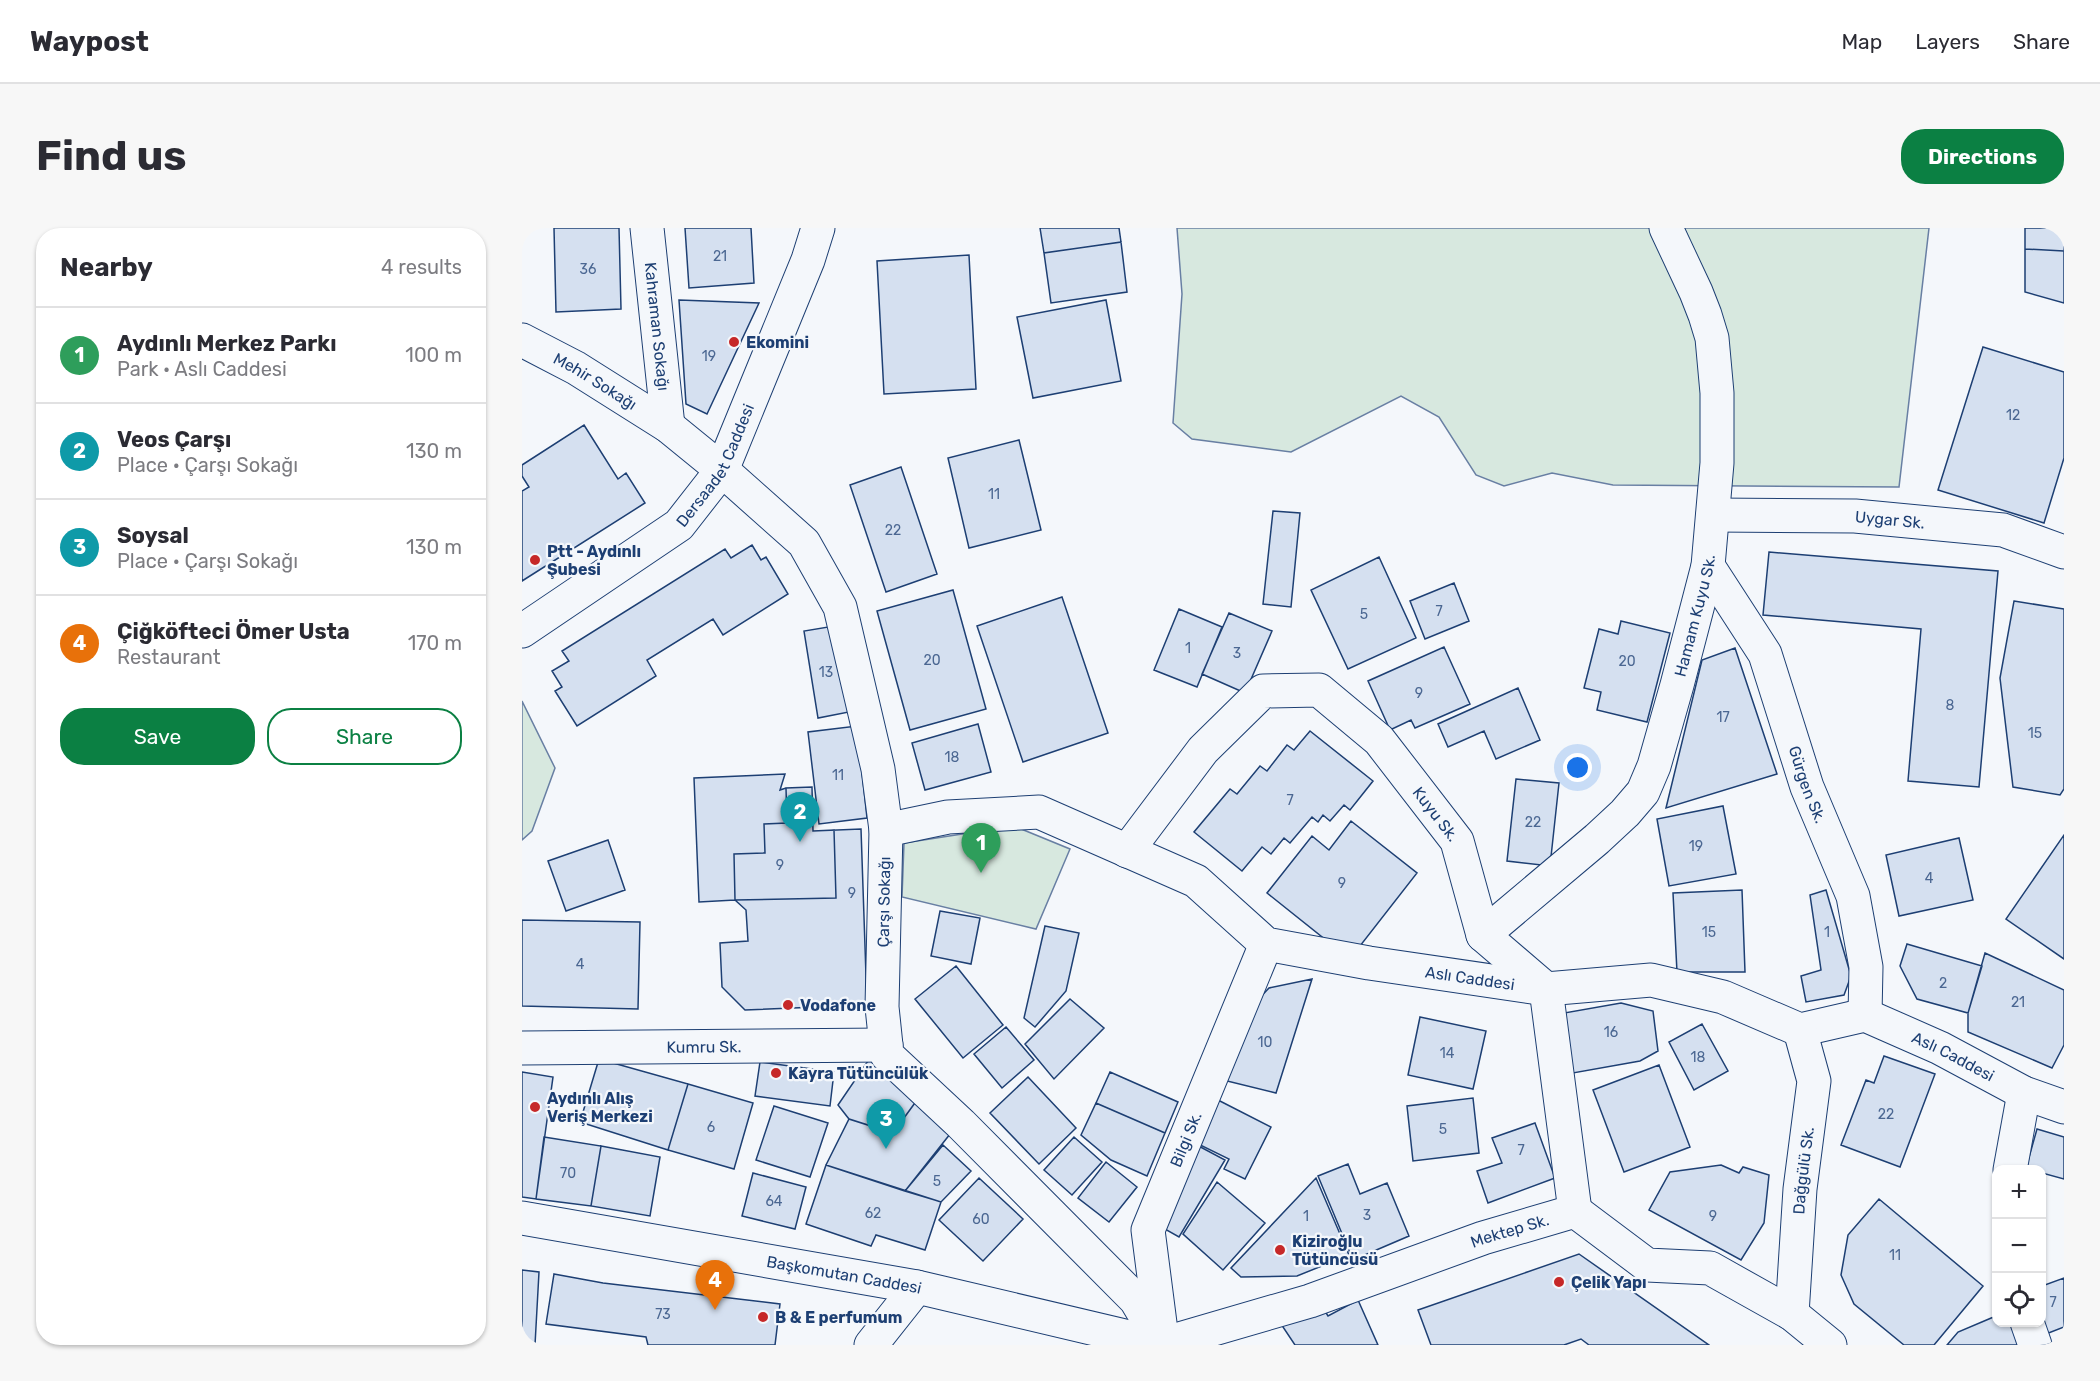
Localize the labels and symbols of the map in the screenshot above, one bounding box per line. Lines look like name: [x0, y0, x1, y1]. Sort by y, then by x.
house number: 21: [713, 248, 727, 265]
house number: 36: [580, 261, 596, 278]
street label: Kahraman Sokağı: [641, 261, 674, 392]
place label: Ekomini: [746, 333, 809, 352]
marker: Ekomini: [727, 335, 741, 349]
street label: Mehir Sokağı: [550, 348, 641, 414]
house number: 19: [702, 348, 716, 365]
street label: Dersaadet Caddesi: [672, 401, 758, 530]
house number: 12: [2006, 407, 2020, 424]
house number: 11: [988, 486, 1000, 503]
street label: Uygar Sk.: [1854, 507, 1926, 532]
house number: 22: [885, 522, 901, 539]
place label: Ptt - Aydınlı Şubesi: [547, 542, 641, 579]
marker: Ptt - Aydınlı Şubesi: [528, 553, 542, 567]
street label: Hamam Kuyu Sk.: [1670, 554, 1718, 679]
house number: 7: [1435, 603, 1443, 620]
house number: 5: [1360, 606, 1368, 623]
house number: 1: [1185, 640, 1191, 657]
house number: 3: [1233, 645, 1241, 662]
house number: 20: [923, 652, 941, 669]
house number: 20: [1618, 653, 1636, 670]
house number: 13: [819, 664, 833, 681]
house number: 9: [1415, 685, 1423, 702]
house number: 8: [1946, 697, 1955, 714]
house number: 17: [1716, 709, 1730, 726]
house number: 15: [2028, 725, 2042, 742]
street label: Gürgen Sk.: [1785, 743, 1831, 826]
house number: 18: [945, 749, 960, 766]
your location: [1563, 753, 1592, 782]
house number: 11: [832, 767, 844, 784]
street label: Kuyu Sk.: [1409, 783, 1463, 845]
pin: 2: [780, 792, 820, 842]
house number: 7: [1286, 792, 1294, 809]
house number: 22: [1525, 814, 1541, 831]
pin: 1: [962, 824, 1000, 873]
house number: 19: [1689, 838, 1703, 855]
street label: Çarşı Sokağı: [874, 856, 894, 948]
house number: 9: [776, 857, 784, 874]
house number: 4: [1925, 870, 1934, 887]
house number: 9: [1338, 875, 1346, 892]
house number: 9: [848, 885, 856, 902]
house number: 15: [1702, 924, 1716, 941]
house number: 1: [1824, 924, 1830, 941]
house number: 4: [576, 956, 585, 973]
street label: Aslı Caddesi: [1424, 962, 1516, 994]
house number: 2: [1939, 975, 1947, 992]
house number: 21: [2011, 994, 2025, 1011]
place label: Vodafone: [800, 996, 876, 1015]
marker: Vodafone: [781, 998, 795, 1012]
house number: 16: [1604, 1024, 1618, 1041]
street label: Aslı Caddesi: [1909, 1027, 1998, 1085]
house number: 10: [1258, 1034, 1273, 1051]
street label: Kumru Sk.: [666, 1037, 742, 1056]
house number: 14: [1440, 1045, 1455, 1062]
house number: 18: [1691, 1049, 1706, 1066]
place label: Kayra Tütüncülük: [788, 1064, 929, 1083]
marker: Kayra Tütüncülük: [769, 1066, 783, 1080]
place label: Aydınlı Alış Veriş Merkezi: [547, 1089, 653, 1126]
marker: Aydınlı Alış Veriş Merkezi: [528, 1100, 542, 1114]
pin: 3: [866, 1100, 906, 1149]
house number: 22: [1878, 1106, 1894, 1123]
street label: Bilgi Sk.: [1166, 1109, 1205, 1170]
house number: 6: [707, 1119, 715, 1136]
house number: 5: [1439, 1121, 1447, 1138]
street label: Dağgülü Sk.: [1789, 1125, 1818, 1215]
house number: 7: [1517, 1142, 1525, 1159]
house number: 70: [560, 1165, 576, 1182]
house number: 5: [933, 1173, 941, 1190]
house number: 64: [765, 1193, 783, 1210]
house number: 62: [865, 1205, 881, 1222]
house number: 3: [1363, 1207, 1371, 1224]
house number: 1: [1303, 1208, 1309, 1225]
house number: 9: [1709, 1208, 1717, 1225]
street label: Mektep Sk.: [1468, 1210, 1551, 1251]
house number: 60: [972, 1211, 990, 1228]
place label: Kiziroğlu Tütüncüsü: [1292, 1232, 1378, 1269]
marker: Kiziroğlu Tütüncüsü: [1273, 1243, 1287, 1257]
house number: 11: [1889, 1247, 1901, 1264]
street label: Başkomutan Caddesi: [765, 1251, 924, 1297]
pin: 4: [696, 1260, 734, 1310]
place label: Çelik Yapı: [1571, 1273, 1647, 1292]
marker: Çelik Yapı: [1552, 1275, 1566, 1289]
house number: 7: [2049, 1294, 2057, 1311]
house number: 73: [655, 1306, 671, 1323]
place label: B & E perfumum: [775, 1308, 902, 1327]
marker: B & E perfumum: [756, 1310, 770, 1324]

